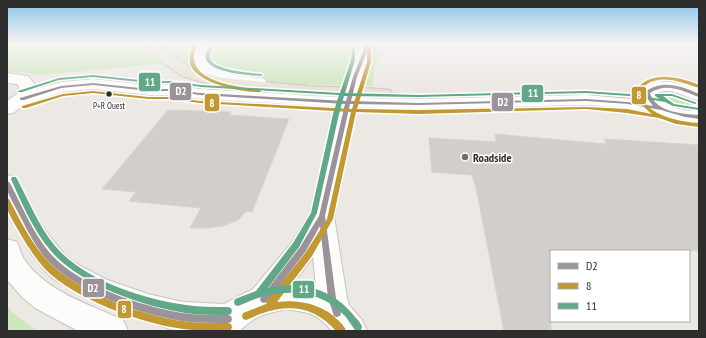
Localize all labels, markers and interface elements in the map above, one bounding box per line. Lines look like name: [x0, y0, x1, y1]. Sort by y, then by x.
line badge: 11: [138, 72, 161, 92]
text: 11: [145, 75, 155, 89]
line badge: D2: [169, 82, 192, 101]
text: D2: [175, 84, 187, 98]
line badge: 11: [521, 84, 544, 103]
text: 11: [528, 86, 538, 100]
line badge: 8: [631, 86, 647, 105]
text: 8: [636, 88, 642, 102]
marker: P+R Ouest: [104, 89, 114, 99]
line badge: D2: [491, 92, 514, 112]
line badge: 8: [204, 93, 220, 112]
text: D2: [497, 95, 509, 109]
text: 8: [209, 96, 215, 110]
place label: P+R Ouest: [93, 100, 126, 111]
place label: Roadside: [473, 150, 512, 165]
marker: Roadside: [460, 152, 470, 162]
legend: [550, 250, 690, 322]
text: D2: [586, 258, 598, 273]
line badge: D2: [82, 278, 105, 298]
text: 8: [586, 278, 591, 293]
line badge: 11: [292, 280, 315, 299]
text: D2: [87, 281, 99, 295]
text: 11: [299, 282, 309, 296]
text: 11: [586, 298, 597, 313]
line badge: 8: [117, 300, 132, 319]
text: 8: [121, 302, 127, 316]

